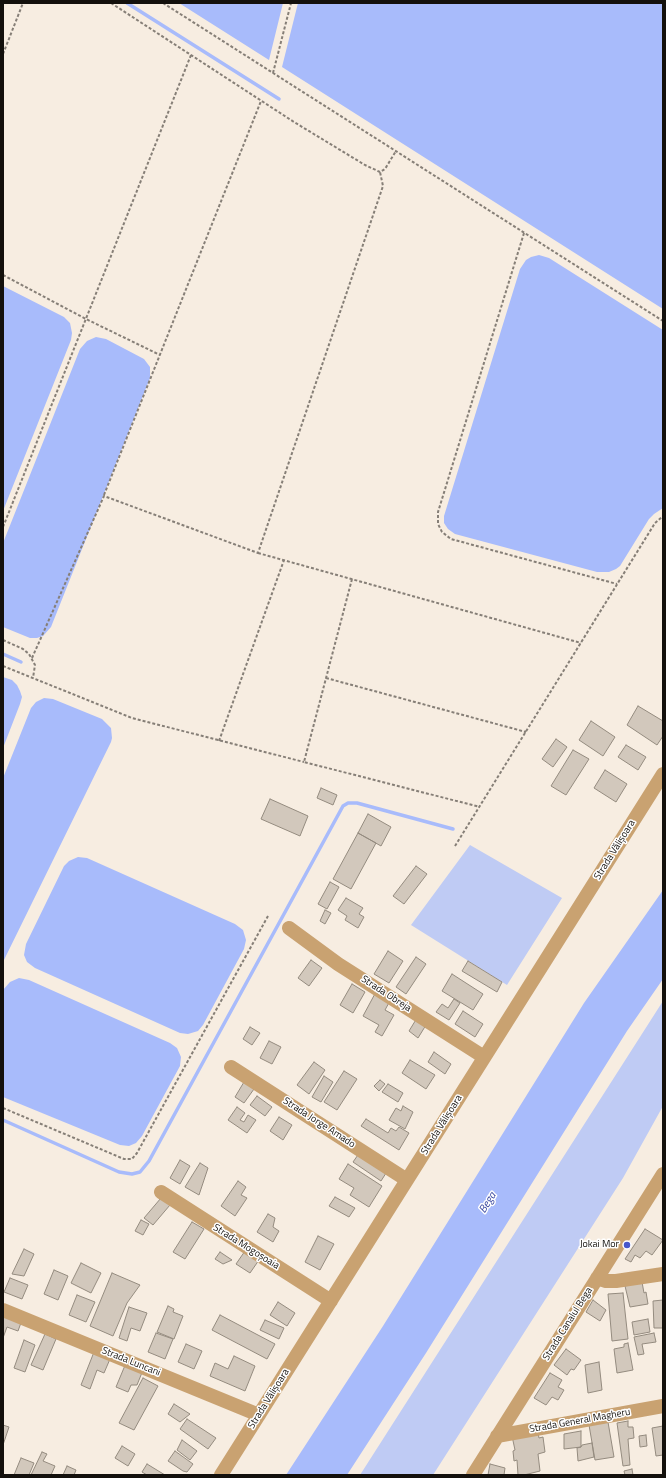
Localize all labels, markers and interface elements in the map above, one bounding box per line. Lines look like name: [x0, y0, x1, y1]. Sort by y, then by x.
street label: Strada Vălișoara: [592, 818, 638, 882]
street label: Strada Obreja: [359, 973, 413, 1015]
street label: Strada Vălișoara: [419, 1093, 465, 1157]
street label: Strada Jorge Amado: [281, 1095, 357, 1151]
water label: Bega: [477, 1190, 499, 1216]
street label: Strada Mogoșoaia: [211, 1222, 281, 1272]
place label: Jokai Mor: [580, 1239, 619, 1251]
marker: Jokai Mor: [622, 1240, 632, 1250]
street label: Strada Canalul Bega: [541, 1285, 595, 1363]
street label: Strada Luncani: [100, 1345, 162, 1379]
street label: Strada Vălișoara: [246, 1367, 292, 1431]
street label: Strada General Magheru: [529, 1406, 631, 1436]

